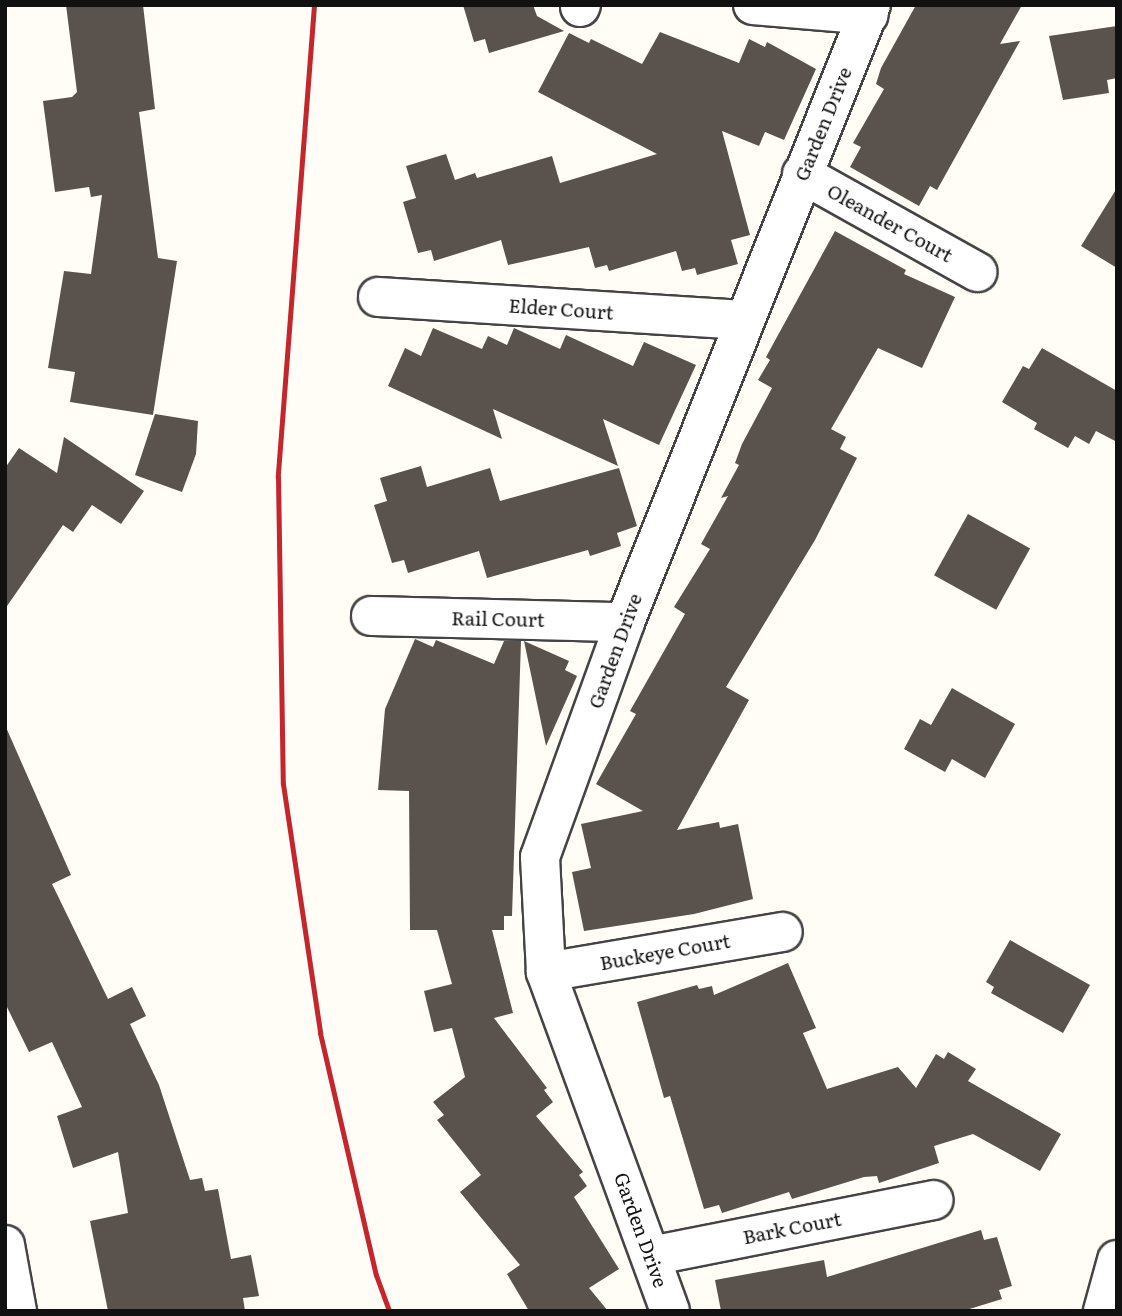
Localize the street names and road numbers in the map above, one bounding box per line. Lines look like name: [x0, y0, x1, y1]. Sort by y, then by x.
street label: Garden Drive: [790, 64, 856, 184]
street label: Oleander Court: [823, 179, 957, 267]
street label: Elder Court: [508, 294, 614, 324]
street label: Garden Drive: [584, 590, 646, 712]
street label: Rail Court: [451, 607, 545, 631]
street label: Buckeye Court: [598, 929, 732, 975]
street label: Garden Drive: [610, 1169, 672, 1291]
street label: Bark Court: [741, 1207, 843, 1249]

